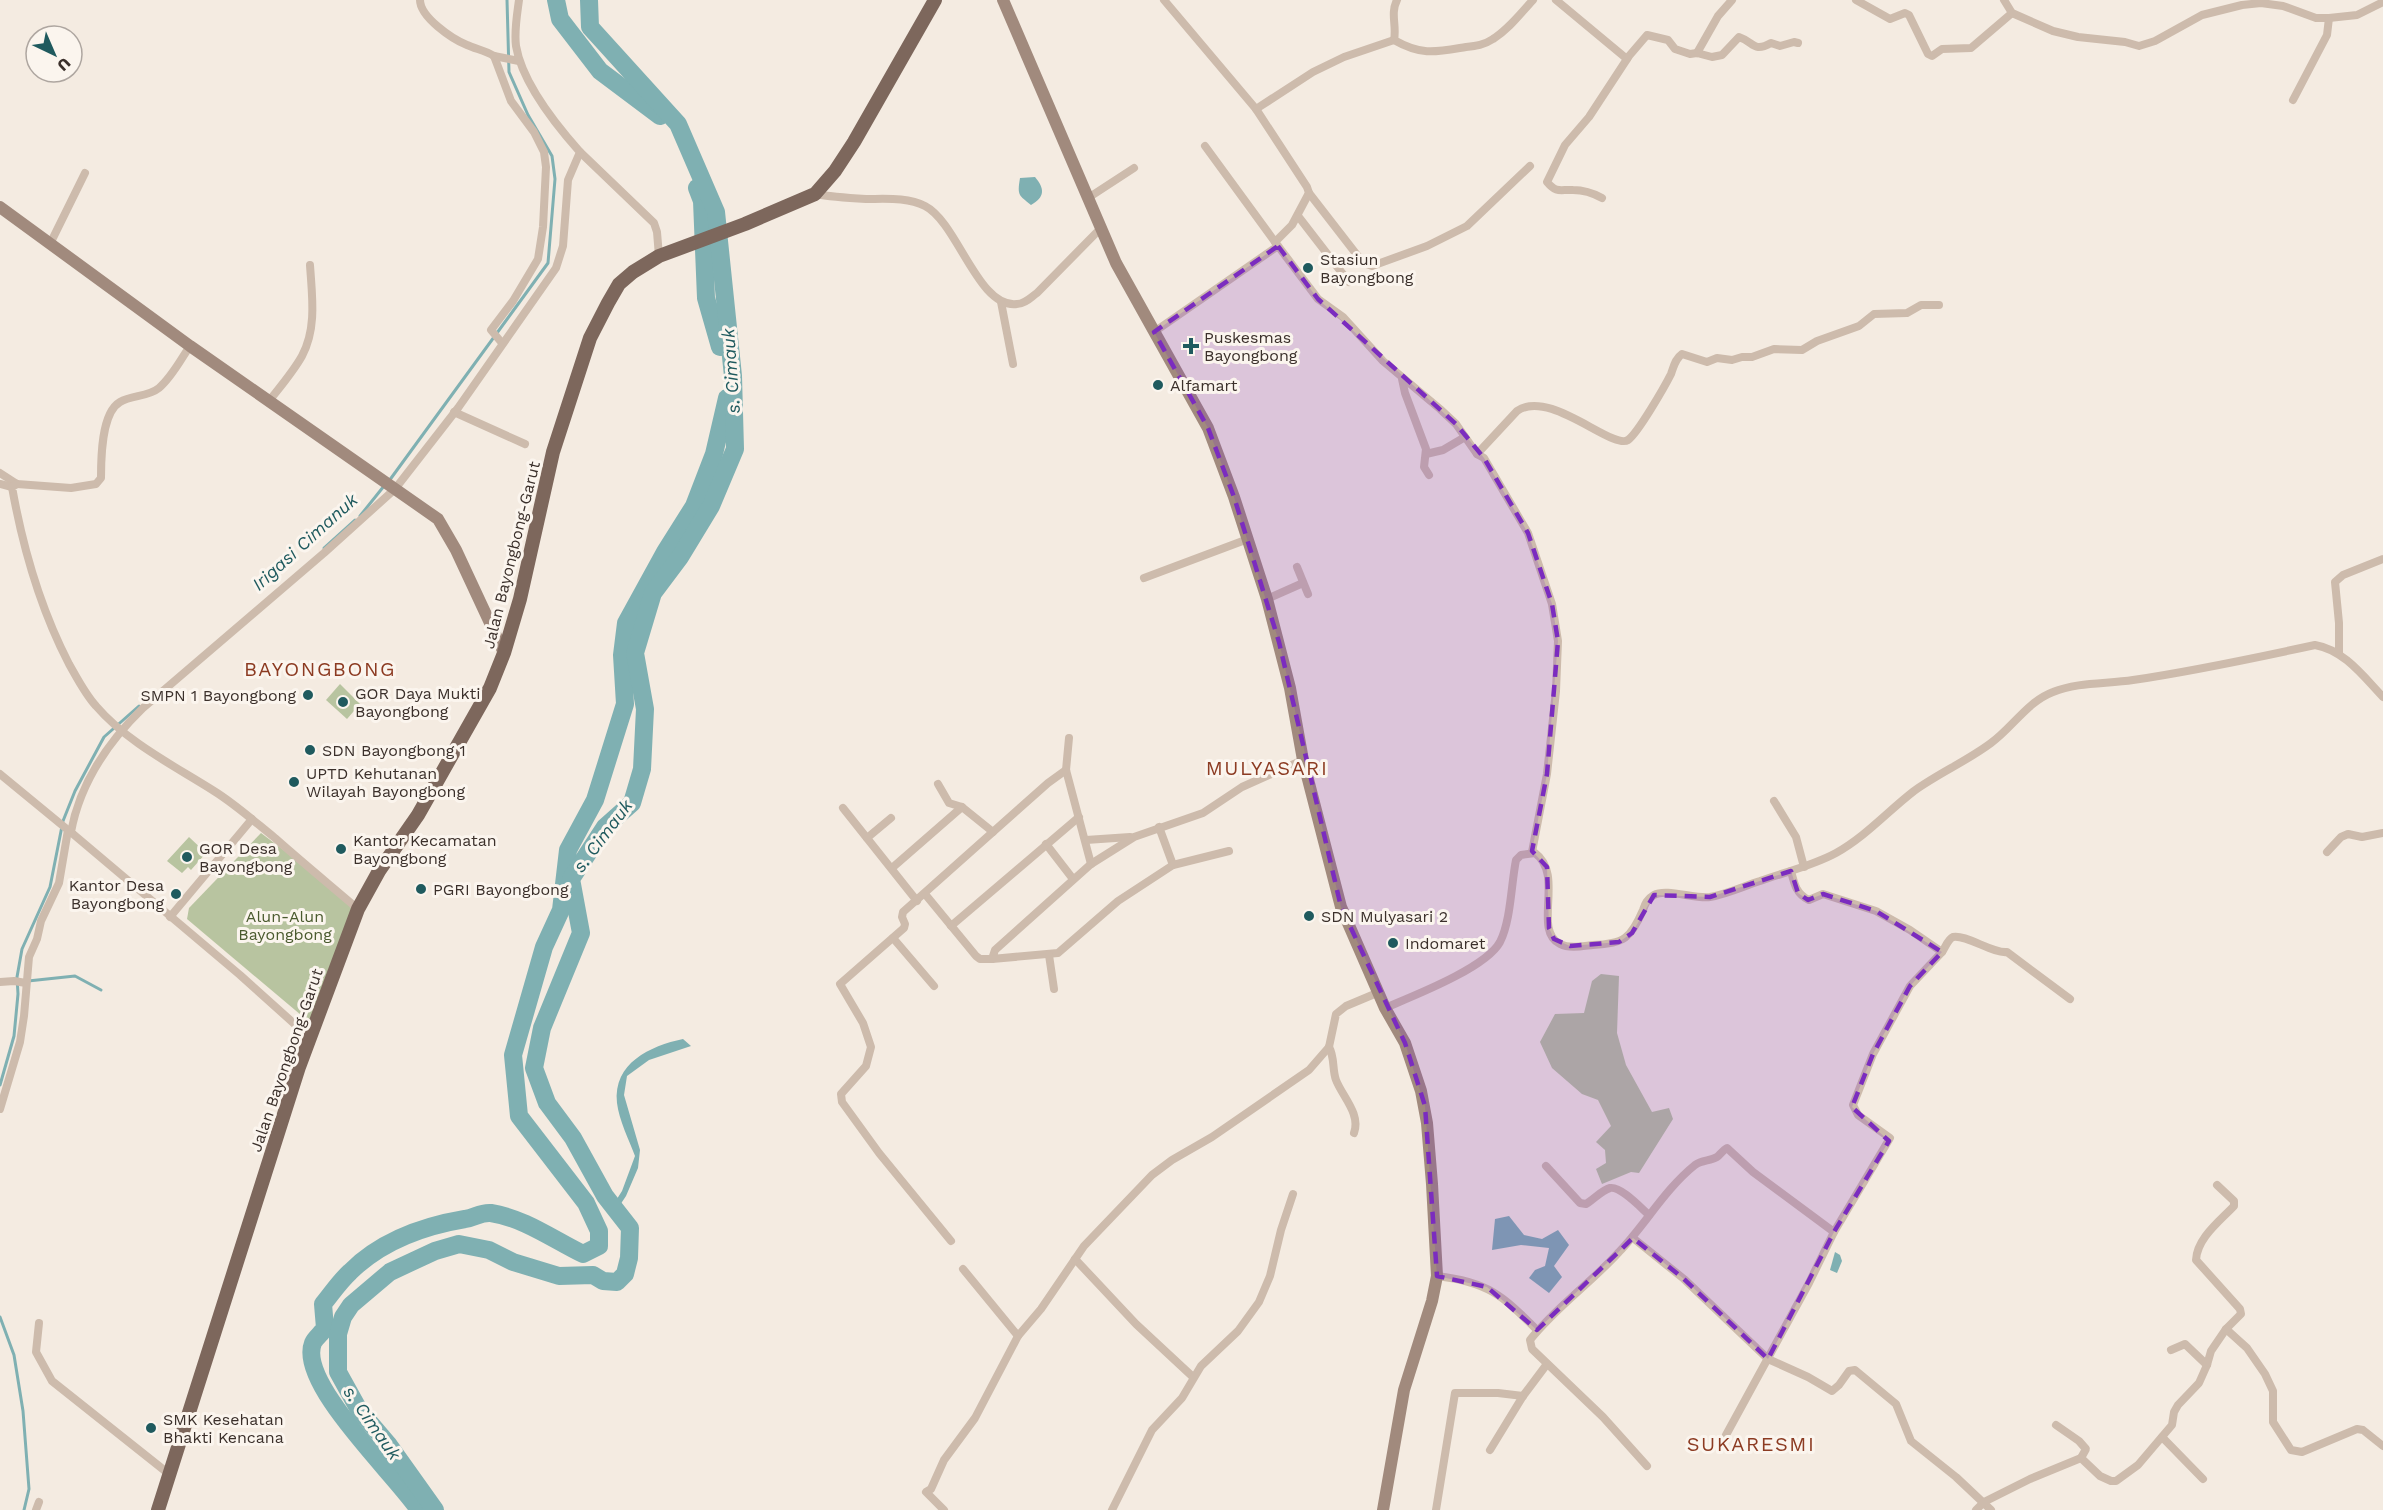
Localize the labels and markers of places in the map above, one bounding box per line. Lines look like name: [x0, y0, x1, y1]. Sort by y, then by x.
place label: Stasiun Bayongbong: [1320, 250, 1414, 287]
marker: Stasiun Bayongbong: [1301, 261, 1315, 275]
place label: Puskesmas Bayongbong: [1204, 328, 1298, 365]
marker: Puskesmas Bayongbong: [1182, 337, 1200, 355]
place label: Alfamart: [1170, 376, 1238, 395]
marker: Alfamart: [1151, 378, 1165, 392]
place label: GOR Daya Mukti Bayongbong: [355, 684, 480, 721]
place label: SMPN 1 Bayongbong: [140, 686, 296, 705]
marker: SMPN 1 Bayongbong: [301, 688, 315, 702]
marker: GOR Daya Mukti Bayongbong: [336, 695, 350, 709]
place label: SDN Bayongbong 1: [322, 741, 466, 760]
marker: SDN Bayongbong 1: [303, 743, 317, 757]
place label: UPTD Kehutanan Wilayah Bayongbong: [306, 764, 465, 801]
marker: UPTD Kehutanan Wilayah Bayongbong: [287, 775, 301, 789]
place label: Kantor Kecamatan Bayongbong: [353, 831, 497, 868]
place label: GOR Desa Bayongbong: [199, 839, 293, 876]
marker: Kantor Kecamatan Bayongbong: [334, 842, 348, 856]
marker: GOR Desa Bayongbong: [180, 850, 194, 864]
place label: Kantor Desa Bayongbong: [69, 876, 164, 913]
place label: PGRI Bayongbong: [433, 880, 569, 899]
marker: PGRI Bayongbong: [414, 882, 428, 896]
marker: Kantor Desa Bayongbong: [169, 887, 183, 901]
place label: SDN Mulyasari 2: [1321, 907, 1448, 926]
marker: SDN Mulyasari 2: [1302, 909, 1316, 923]
place label: Indomaret: [1405, 934, 1486, 953]
marker: Indomaret: [1386, 936, 1400, 950]
place label: SMK Kesehatan Bhakti Kencana: [163, 1410, 284, 1447]
marker: SMK Kesehatan Bhakti Kencana: [144, 1421, 158, 1435]

